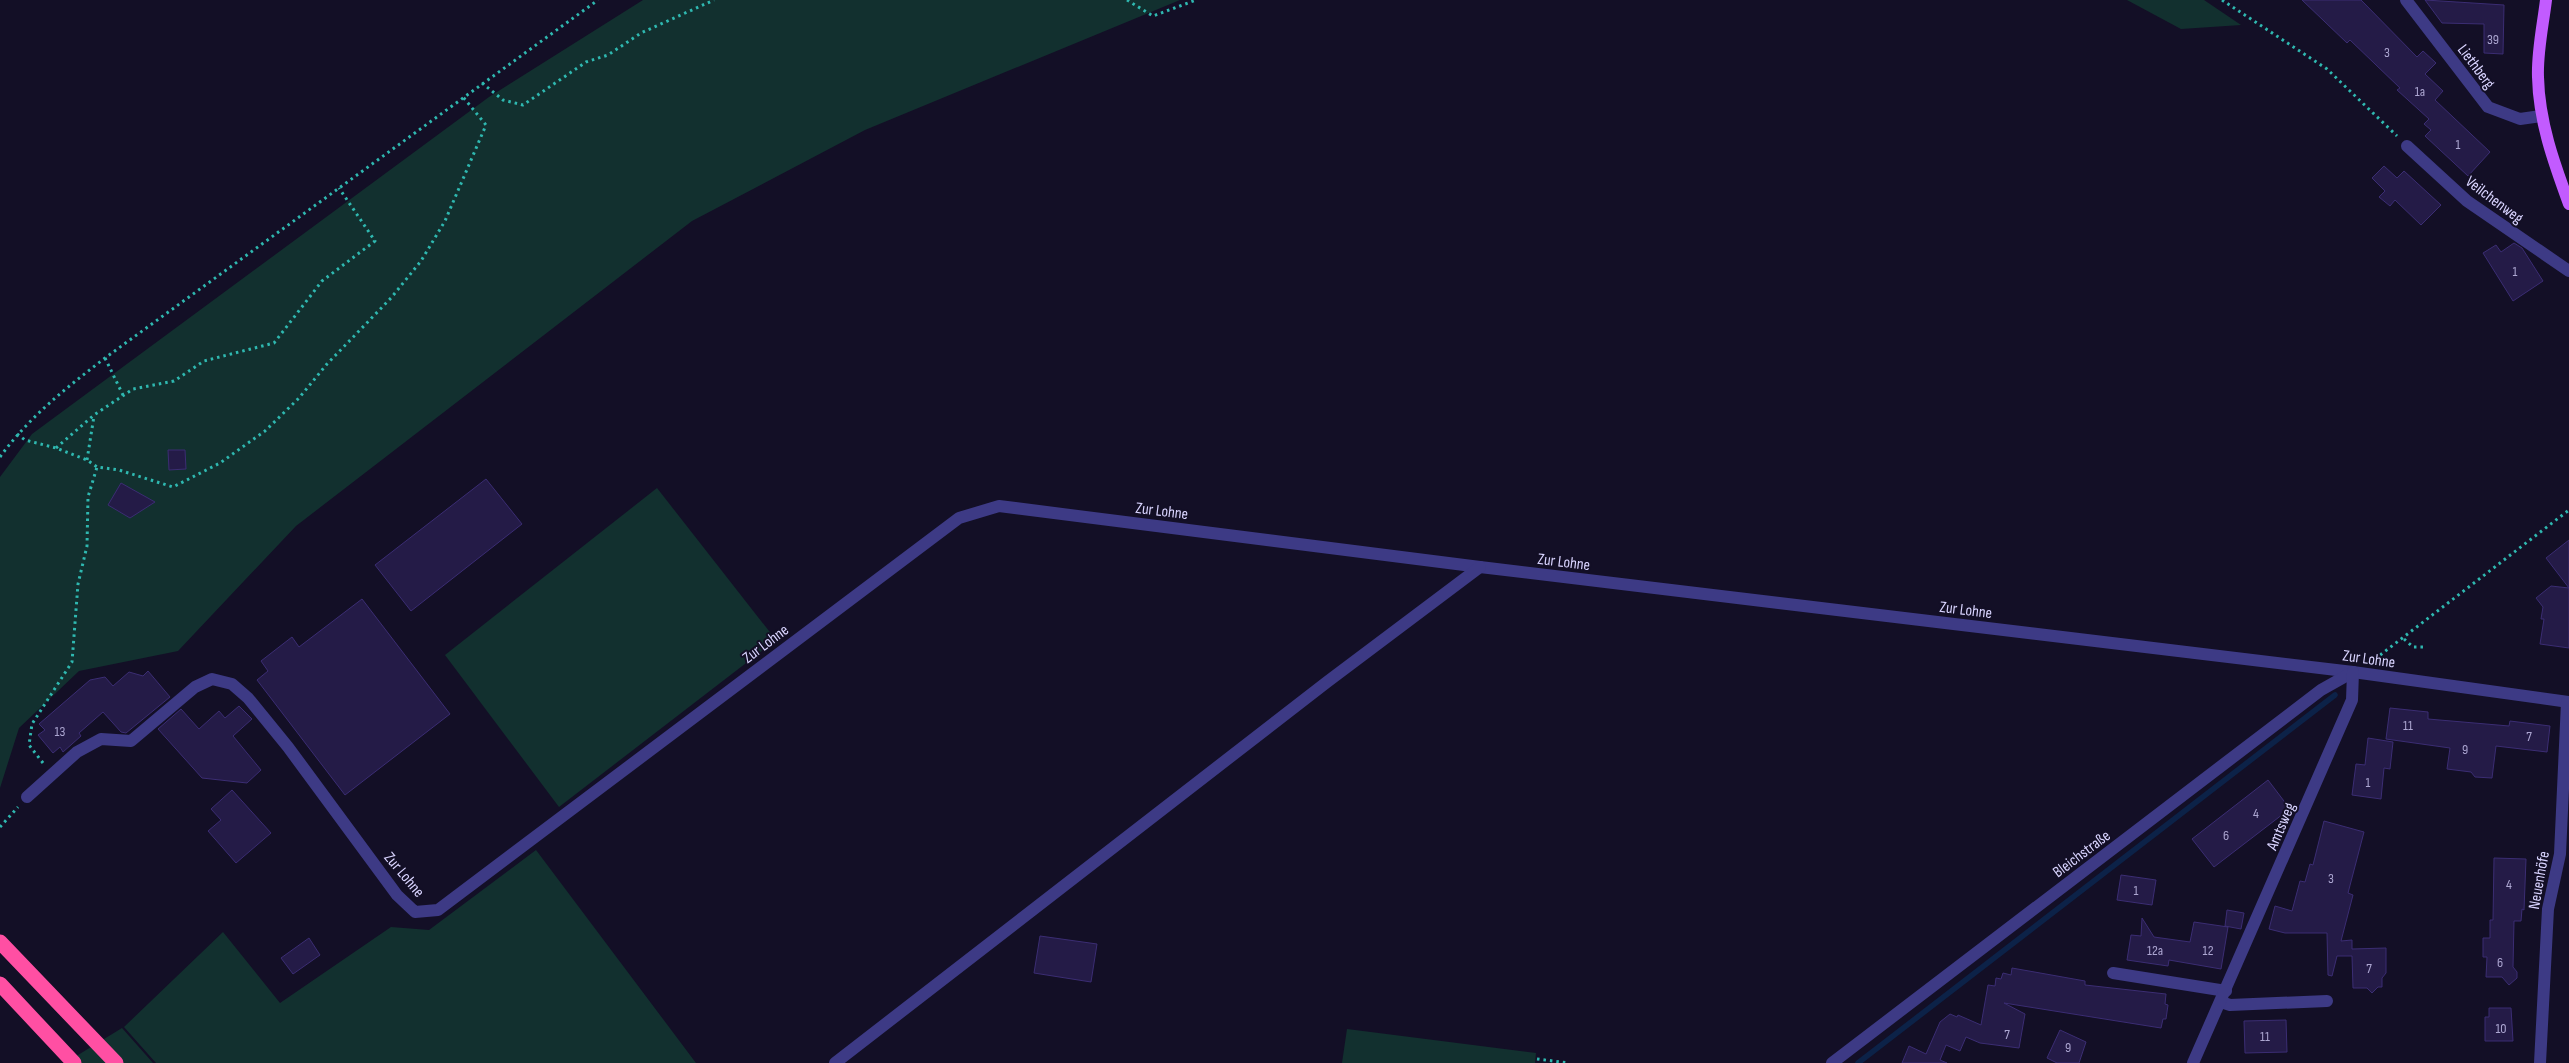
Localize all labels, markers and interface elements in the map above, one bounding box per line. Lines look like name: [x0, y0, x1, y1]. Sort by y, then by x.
house number: 39: [2487, 31, 2499, 48]
street label: Liethberg: [2453, 41, 2499, 93]
house number: 3: [2384, 44, 2390, 61]
house number: 1a: [2415, 83, 2425, 100]
house number: 1: [2456, 136, 2461, 153]
street label: Veilchenweg: [2461, 172, 2527, 228]
house number: 1: [2513, 263, 2518, 280]
street label: Zur Lohne: [1134, 499, 1189, 524]
street label: Zur Lohne: [1536, 550, 1591, 575]
street label: Zur Lohne: [1938, 598, 1993, 623]
street label: Zur Lohne: [739, 621, 793, 668]
street label: Zur Lohne: [2341, 646, 2396, 673]
house number: 11: [2403, 717, 2413, 734]
house number: 13: [55, 723, 66, 740]
house number: 7: [2526, 728, 2532, 745]
house number: 9: [2462, 741, 2468, 758]
house number: 1: [2366, 774, 2371, 791]
street label: Amtsweg: [2263, 800, 2300, 854]
house number: 4: [2253, 805, 2259, 822]
street label: Bleichstraße: [2049, 826, 2114, 882]
house number: 6: [2223, 827, 2229, 844]
street label: Zur Lohne: [380, 849, 428, 901]
street label: Neuenhöfe: [2525, 850, 2554, 911]
house number: 3: [2328, 870, 2334, 887]
house number: 4: [2506, 876, 2512, 893]
house number: 1: [2134, 882, 2139, 899]
house number: 12a: [2147, 942, 2163, 959]
house number: 12: [2203, 942, 2214, 959]
house number: 6: [2497, 954, 2503, 971]
house number: 7: [2366, 960, 2372, 977]
house number: 10: [2495, 1020, 2507, 1037]
house number: 7: [2004, 1026, 2010, 1043]
house number: 11: [2260, 1028, 2270, 1045]
house number: 9: [2065, 1039, 2071, 1056]

